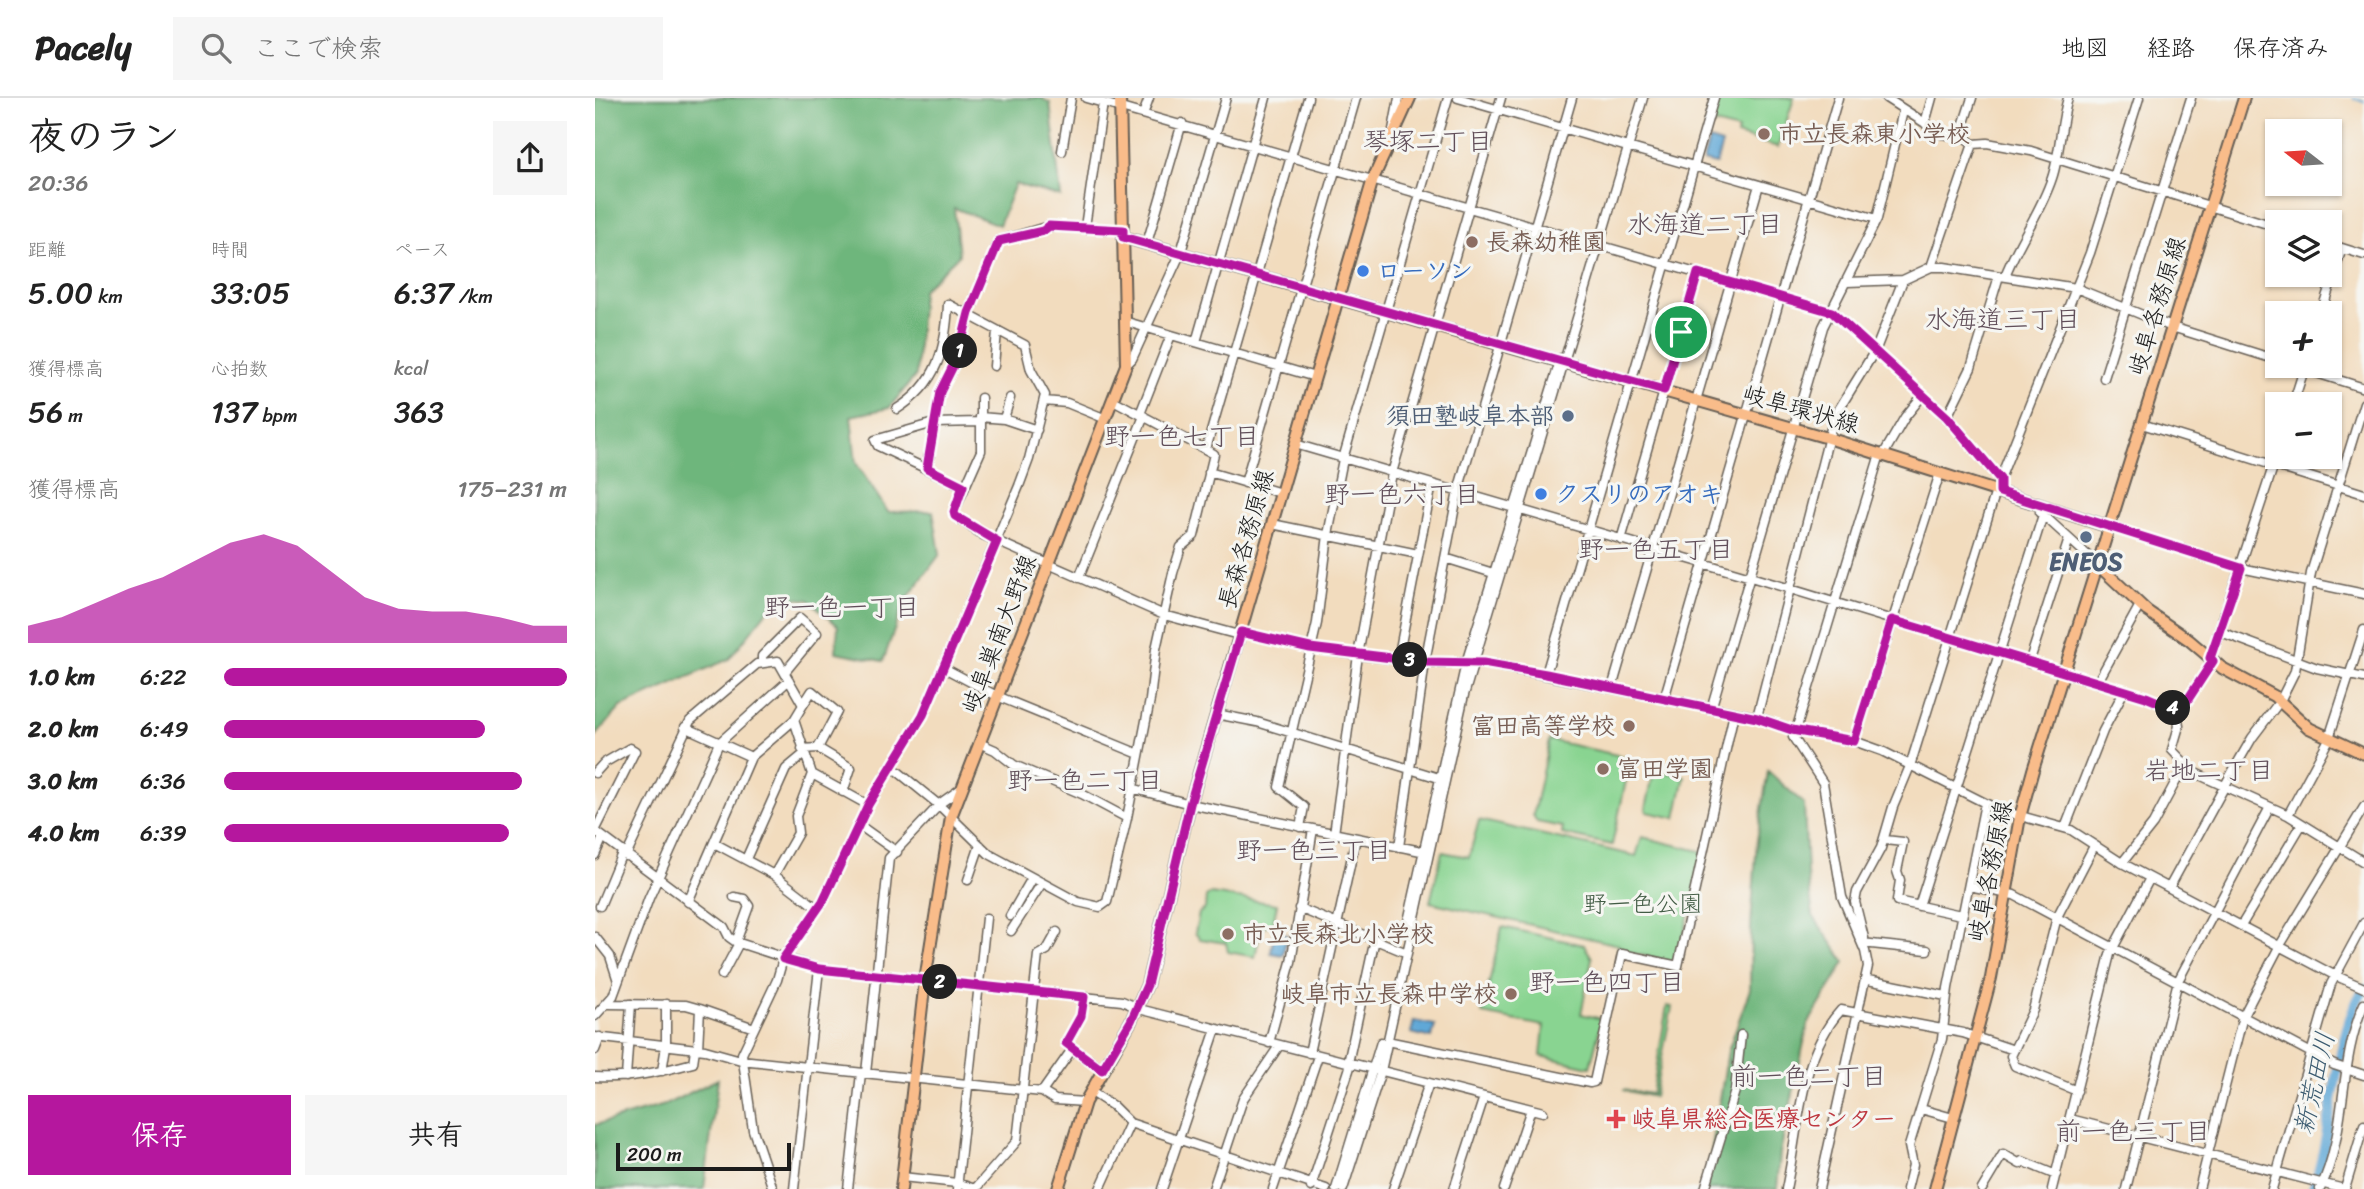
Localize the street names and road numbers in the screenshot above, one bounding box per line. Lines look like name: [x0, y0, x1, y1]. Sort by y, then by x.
street label: 岐阜各務原線: [2116, 231, 2198, 381]
street label: 岐阜環状線: [1738, 372, 1864, 446]
street label: 長森各務原線: [1206, 464, 1286, 614]
street label: 岐阜巣南大野線: [949, 548, 1049, 720]
street label: 岐阜各務原線: [1956, 796, 2024, 946]

